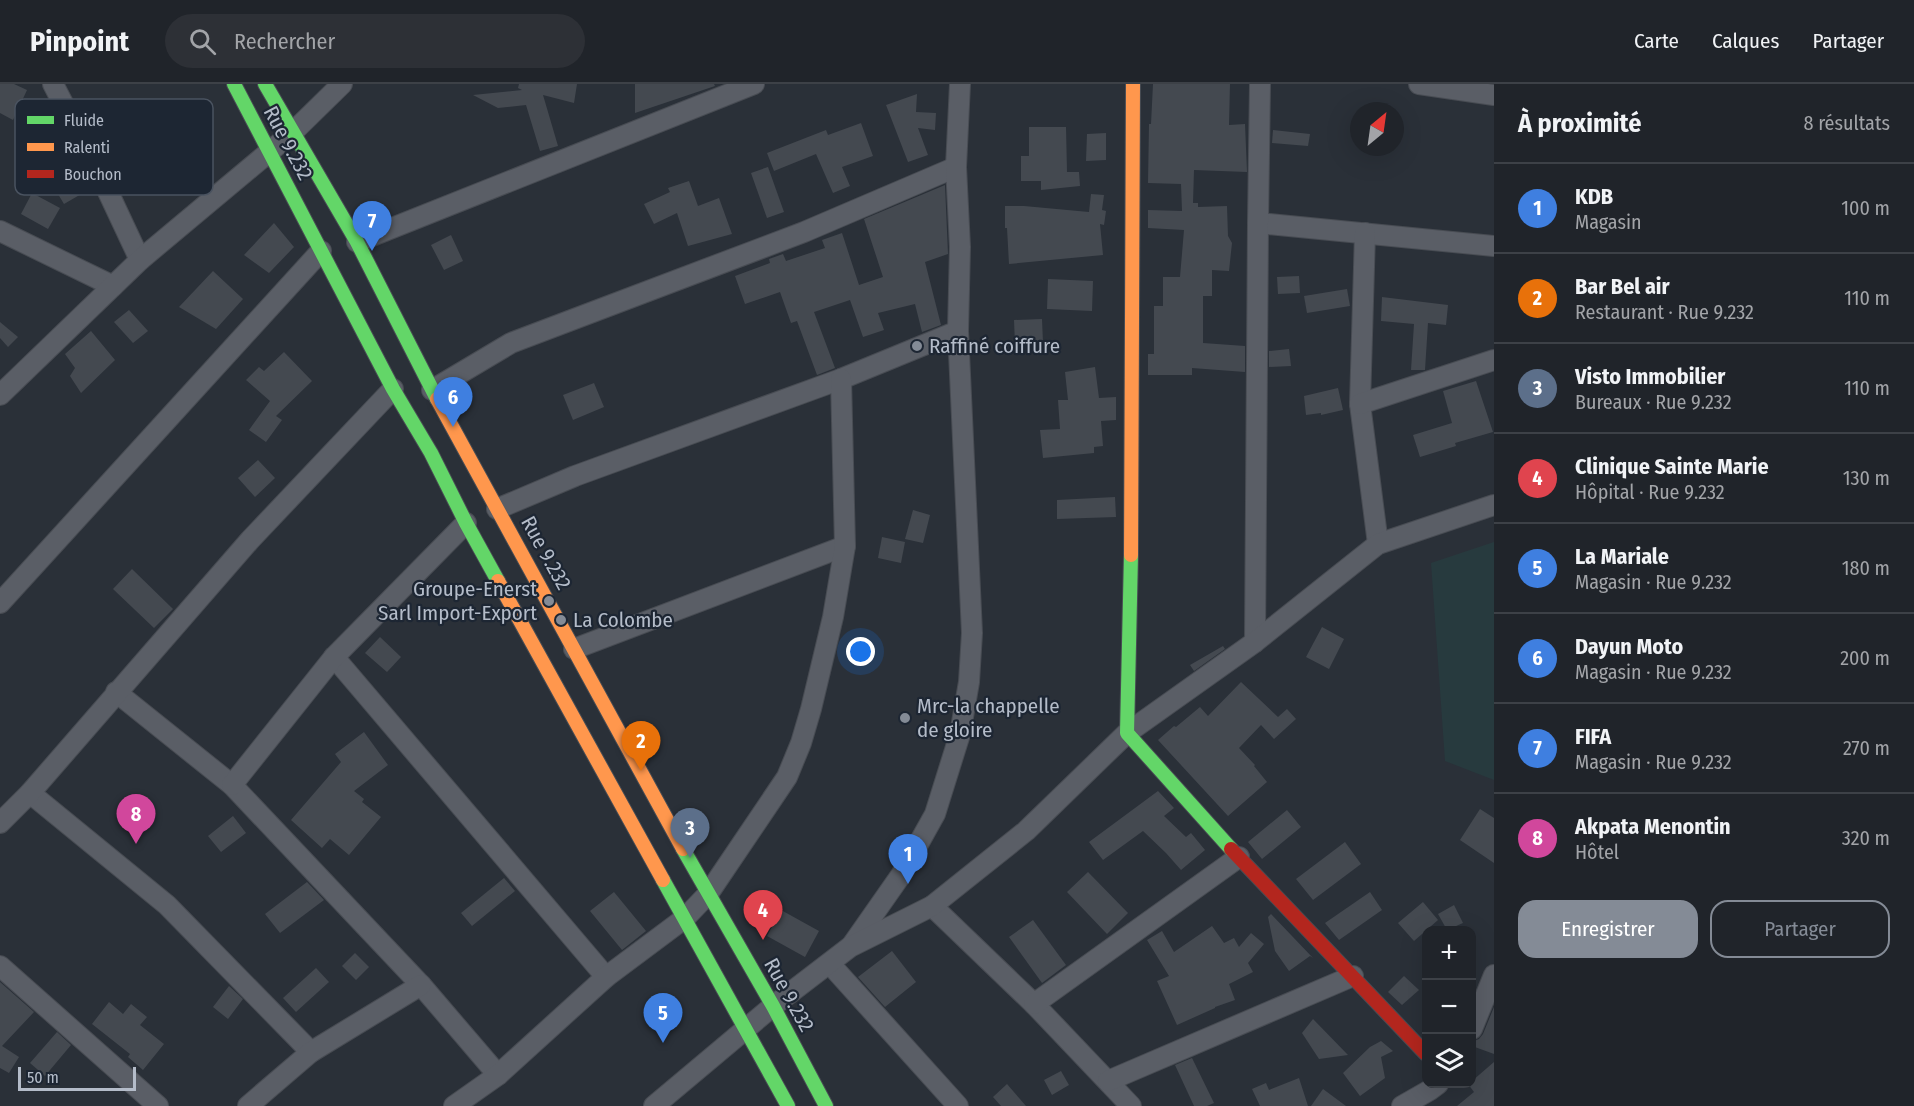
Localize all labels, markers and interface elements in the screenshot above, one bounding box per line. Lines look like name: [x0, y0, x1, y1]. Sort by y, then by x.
search box: [165, 14, 585, 68]
text: Pinpoint: [30, 25, 129, 58]
icon: search: [186, 25, 219, 58]
text: Rechercher: [234, 28, 335, 55]
text: Carte: [1634, 28, 1679, 54]
text: Calques: [1712, 28, 1779, 54]
text: Partager: [1812, 28, 1884, 54]
legend: [15, 99, 213, 195]
street label: Rue 9.232: [258, 101, 318, 185]
north arrow: [1350, 102, 1404, 156]
text: À proximité: [1518, 108, 1641, 139]
text: Fluide: [64, 111, 104, 130]
text: 8 résultats: [1803, 111, 1890, 135]
text: Ralenti: [64, 138, 110, 157]
text: Bouchon: [64, 165, 122, 184]
text: KDB: [1575, 183, 1613, 210]
text: 1: [1533, 196, 1542, 220]
text: 100 m: [1841, 196, 1890, 220]
pin: 7: [352, 202, 392, 251]
text: Magasin: [1575, 210, 1642, 234]
text: Bar Bel air: [1575, 273, 1670, 300]
text: 2: [1533, 286, 1542, 310]
text: 110 m: [1844, 286, 1890, 310]
text: Restaurant · Rue 9.232: [1575, 300, 1754, 324]
place label: Raffiné coiffure: [929, 333, 1060, 359]
marker: Raffiné coiffure: [910, 339, 924, 353]
text: Visto Immobilier: [1575, 363, 1725, 390]
text: 3: [1533, 376, 1542, 400]
text: 110 m: [1844, 376, 1890, 400]
pin: 6: [434, 378, 472, 427]
text: Bureaux · Rue 9.232: [1575, 390, 1732, 414]
text: Clinique Sainte Marie: [1575, 453, 1769, 480]
text: 4: [1532, 466, 1543, 490]
text: 130 m: [1843, 466, 1890, 490]
text: Hôpital · Rue 9.232: [1575, 480, 1725, 504]
street label: Rue 9.232: [515, 512, 577, 594]
text: La Mariale: [1575, 543, 1669, 570]
text: 5: [1533, 556, 1542, 580]
text: 180 m: [1842, 556, 1890, 580]
text: Magasin · Rue 9.232: [1575, 570, 1732, 594]
place label: Groupe-Enerst Sarl Import-Export: [378, 576, 537, 626]
marker: Groupe-Enerst Sarl Import-Export: [542, 594, 556, 608]
place label: La Colombe: [573, 607, 673, 633]
marker: La Colombe: [554, 613, 568, 627]
text: Dayun Moto: [1575, 633, 1683, 660]
your location: [846, 637, 875, 666]
text: 6: [1532, 646, 1543, 670]
text: 200 m: [1840, 646, 1890, 670]
text: Magasin · Rue 9.232: [1575, 660, 1732, 684]
place label: Mrc-la chappelle de gloire: [917, 693, 1060, 743]
marker: Mrc-la chappelle de gloire: [898, 711, 912, 725]
pin: 2: [622, 722, 660, 771]
text: FIFA: [1575, 723, 1611, 750]
text: 7: [1533, 736, 1542, 760]
text: 270 m: [1843, 736, 1890, 760]
text: Magasin · Rue 9.232: [1575, 750, 1732, 774]
pin: 8: [116, 794, 156, 844]
pin: 3: [670, 808, 710, 858]
text: Akpata Menontin: [1575, 813, 1731, 840]
text: 8: [1532, 826, 1543, 850]
text: 320 m: [1842, 826, 1890, 850]
pin: 1: [888, 834, 928, 884]
text: Hôtel: [1575, 840, 1619, 864]
pin: 4: [744, 890, 783, 940]
button: Enregistrer: [1518, 900, 1698, 958]
button: Partager: [1710, 900, 1890, 958]
map controls: [1422, 926, 1476, 1088]
button: +: [1422, 926, 1476, 980]
street label: Rue 9.232: [758, 954, 820, 1036]
button: −: [1422, 980, 1476, 1034]
pin: 5: [644, 994, 682, 1043]
button: layers: [1422, 1034, 1476, 1088]
scale bar: [18, 1064, 136, 1092]
text: 50 m: [27, 1068, 59, 1087]

